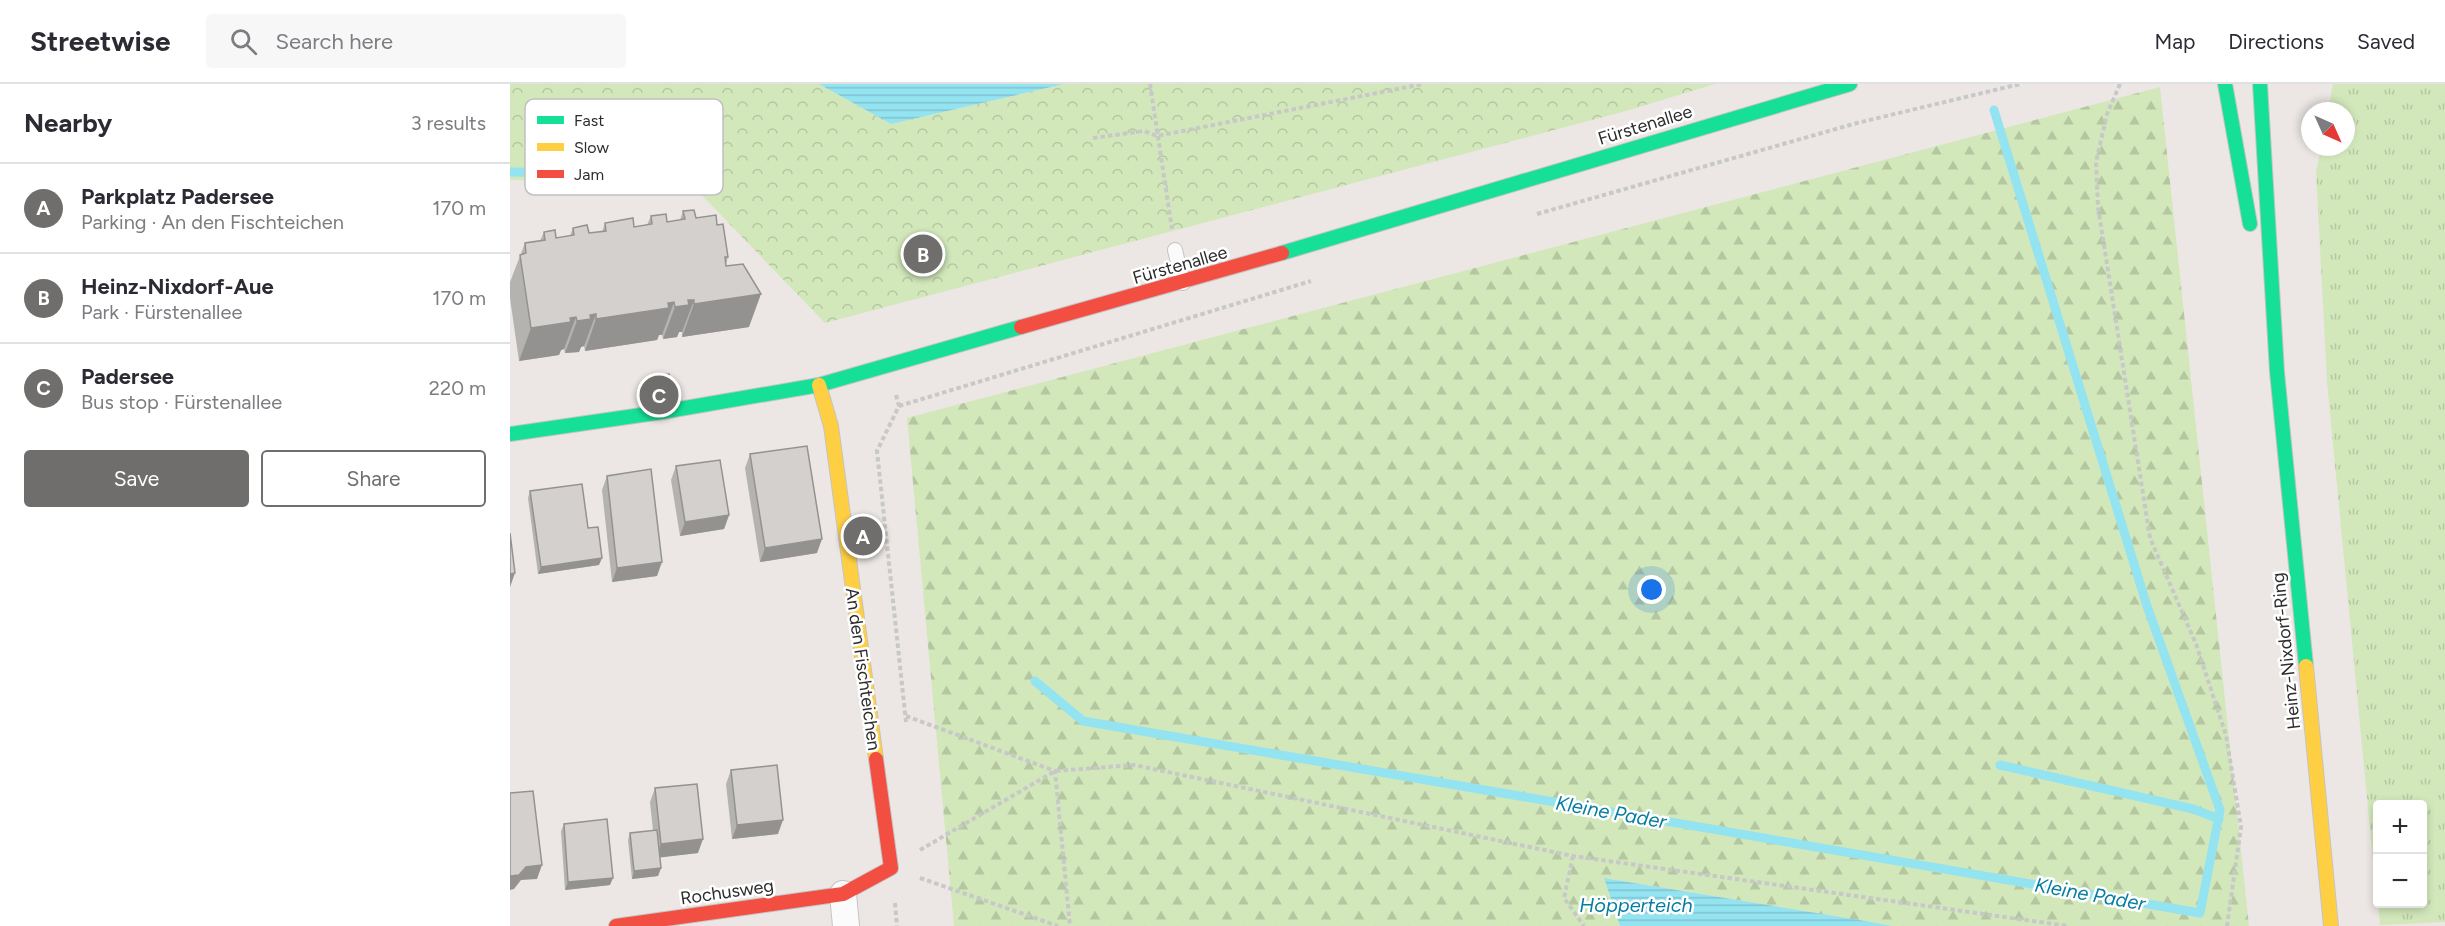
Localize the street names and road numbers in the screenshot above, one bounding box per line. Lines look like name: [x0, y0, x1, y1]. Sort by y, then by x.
street label: Fürstenallee: [1595, 100, 1695, 150]
street label: Fürstenallee: [1130, 241, 1230, 289]
street label: Heinz-Nixdorf-Ring: [2267, 571, 2305, 731]
street label: An den Fischteichen: [841, 586, 885, 752]
street label: Rochusweg: [679, 875, 775, 909]

